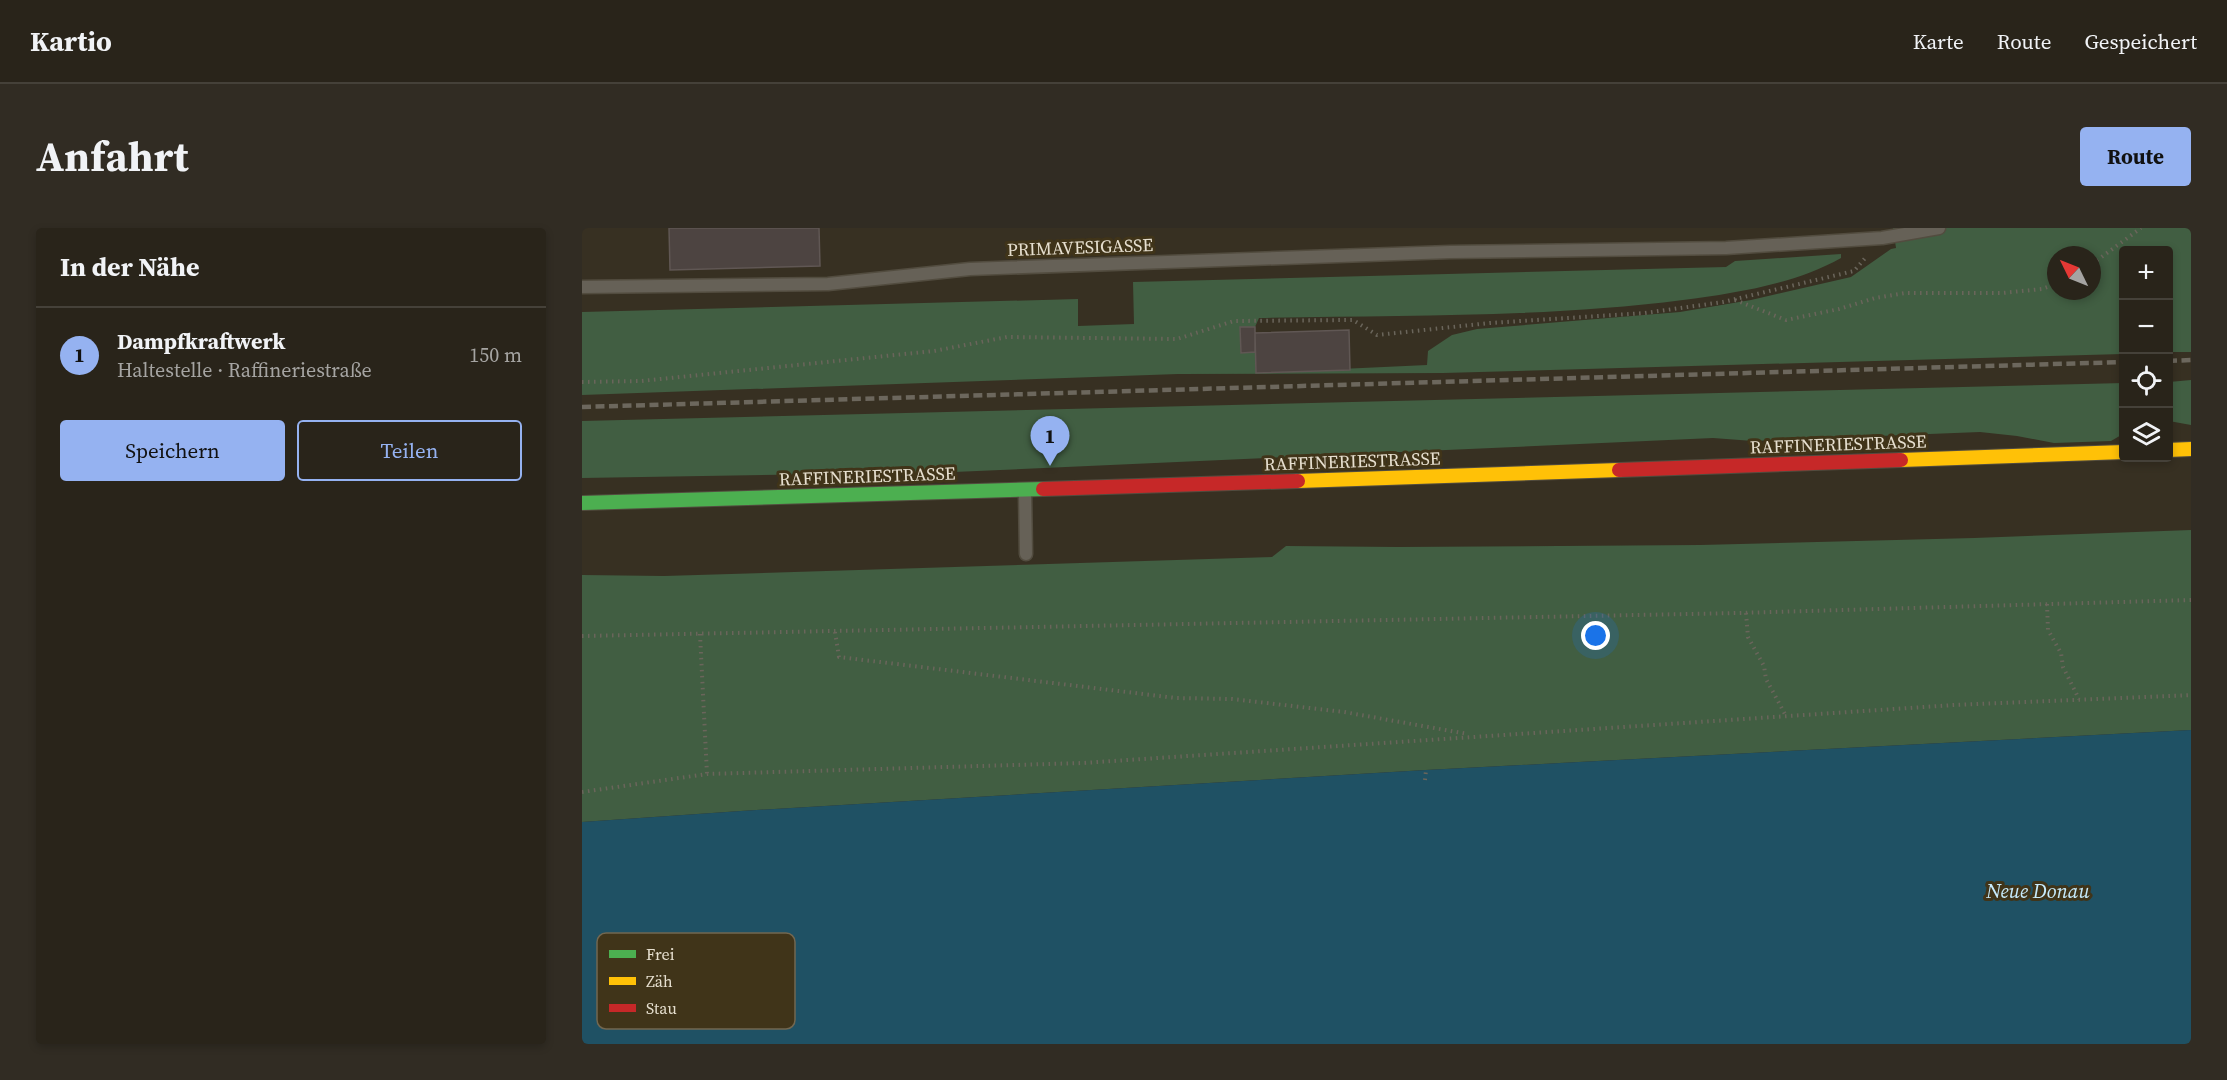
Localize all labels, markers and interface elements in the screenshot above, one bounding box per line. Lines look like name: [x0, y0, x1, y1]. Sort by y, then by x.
text: Kartio: [30, 22, 112, 60]
text: Karte: [1913, 27, 1964, 56]
text: Route: [1997, 27, 2051, 56]
text: Gespeichert: [2084, 27, 2197, 56]
text: Anfahrt: [36, 127, 188, 185]
button: Route: [2080, 127, 2191, 186]
street label: PRIMAVESIGASSE: [1007, 232, 1154, 262]
north arrow: [2047, 246, 2101, 300]
map controls: [2119, 246, 2173, 462]
button: +: [2119, 246, 2173, 300]
text: In der Nähe: [60, 249, 200, 285]
button: −: [2119, 300, 2173, 354]
text: Dampfkraftwerk: [117, 326, 285, 356]
text: 1: [74, 341, 85, 369]
text: 150 m: [469, 341, 522, 369]
button: locate: [2119, 354, 2173, 408]
text: Haltestelle · Raffineriestraße: [117, 356, 372, 384]
button: layers: [2119, 408, 2173, 462]
pin: 1: [1030, 416, 1070, 466]
button: Speichern: [60, 420, 285, 481]
button: Teilen: [297, 420, 522, 481]
street label: RAFFINERIESTRASSE: [1749, 428, 1927, 460]
street label: RAFFINERIESTRASSE: [1263, 445, 1441, 477]
street label: RAFFINERIESTRASSE: [778, 460, 956, 492]
your location: [1581, 621, 1610, 650]
water label: Neue Donau: [1985, 877, 2090, 905]
legend: [597, 933, 795, 1029]
text: Frei: [646, 943, 675, 965]
text: Zäh: [646, 970, 673, 992]
text: Stau: [646, 997, 677, 1019]

